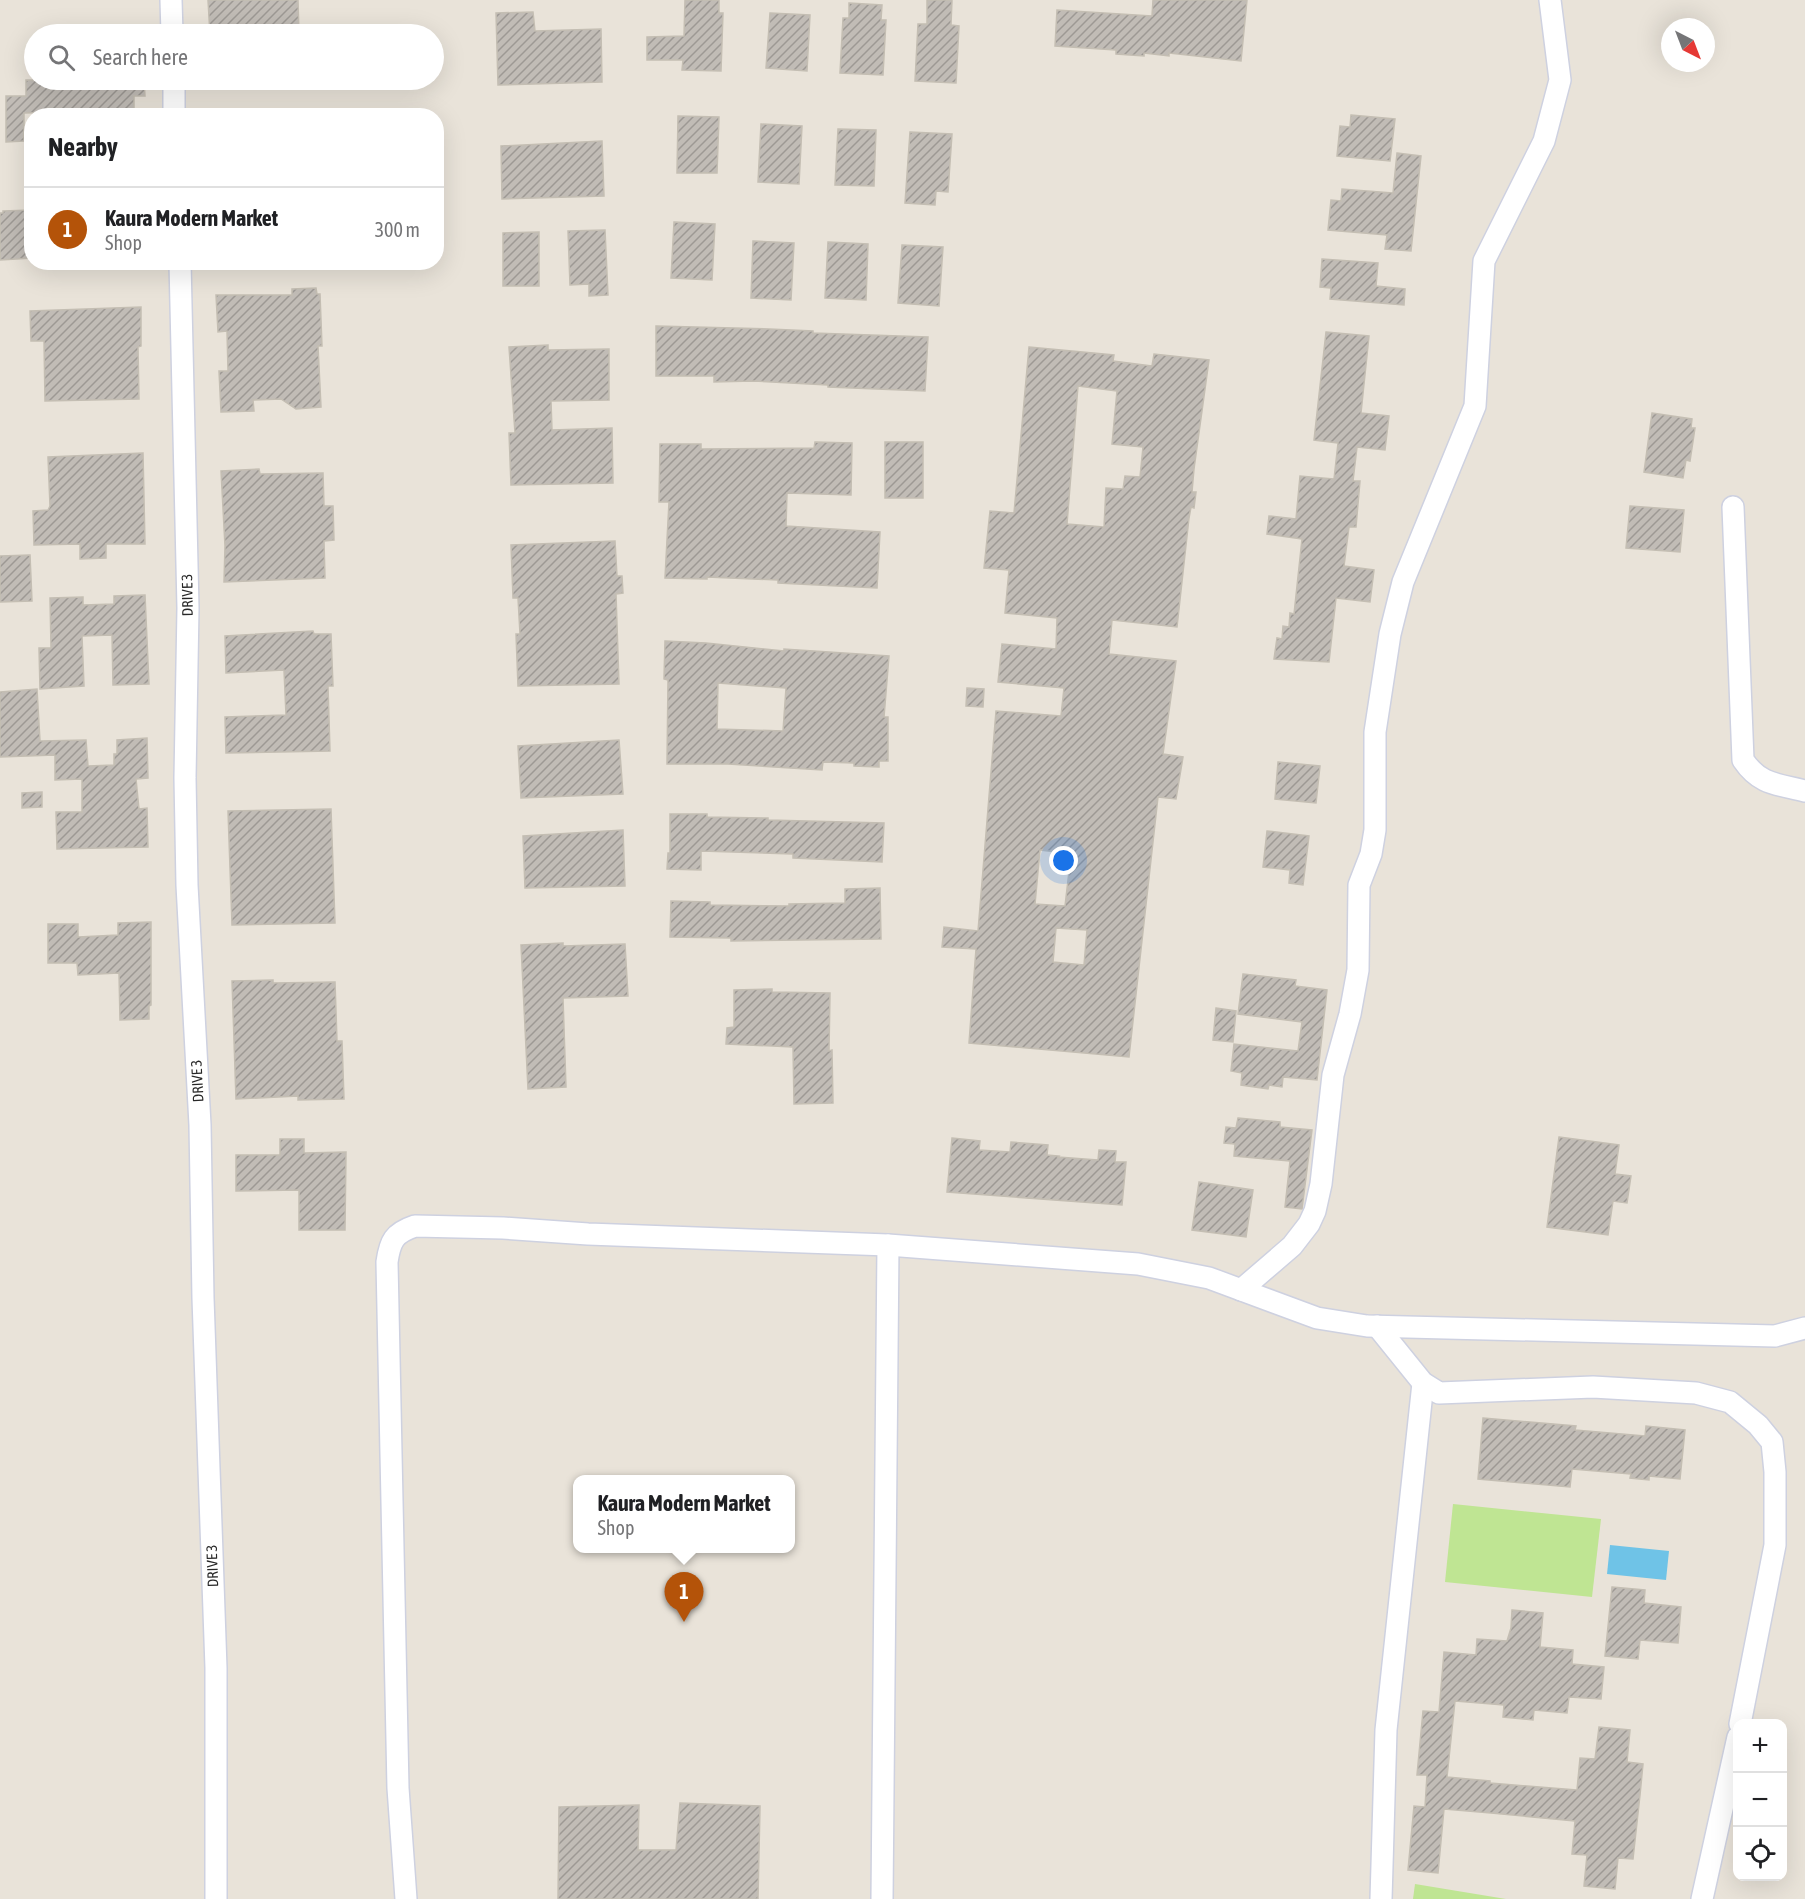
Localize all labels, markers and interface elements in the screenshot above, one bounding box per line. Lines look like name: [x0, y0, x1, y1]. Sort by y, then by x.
north arrow: [1661, 18, 1715, 72]
search box: [24, 24, 444, 90]
icon: search: [45, 41, 78, 74]
text: Search here: [93, 44, 188, 70]
text: Nearby: [48, 132, 118, 162]
text: Kaura Modern Market: [105, 205, 278, 231]
text: 1: [63, 218, 72, 241]
text: 300 m: [375, 218, 420, 241]
text: Shop: [105, 231, 142, 254]
street label: DRIVE 3: [178, 574, 196, 616]
your location: [1049, 846, 1078, 875]
street label: DRIVE 3: [187, 1059, 207, 1103]
popup: [573, 1475, 795, 1553]
text: Kaura Modern Market: [597, 1490, 771, 1516]
text: Shop: [597, 1516, 634, 1539]
street label: DRIVE 3: [203, 1544, 221, 1588]
pin: 1: [664, 1572, 704, 1622]
map controls: [1733, 1719, 1787, 1881]
button: +: [1733, 1719, 1787, 1773]
button: −: [1733, 1773, 1787, 1827]
button: locate: [1733, 1827, 1787, 1881]

